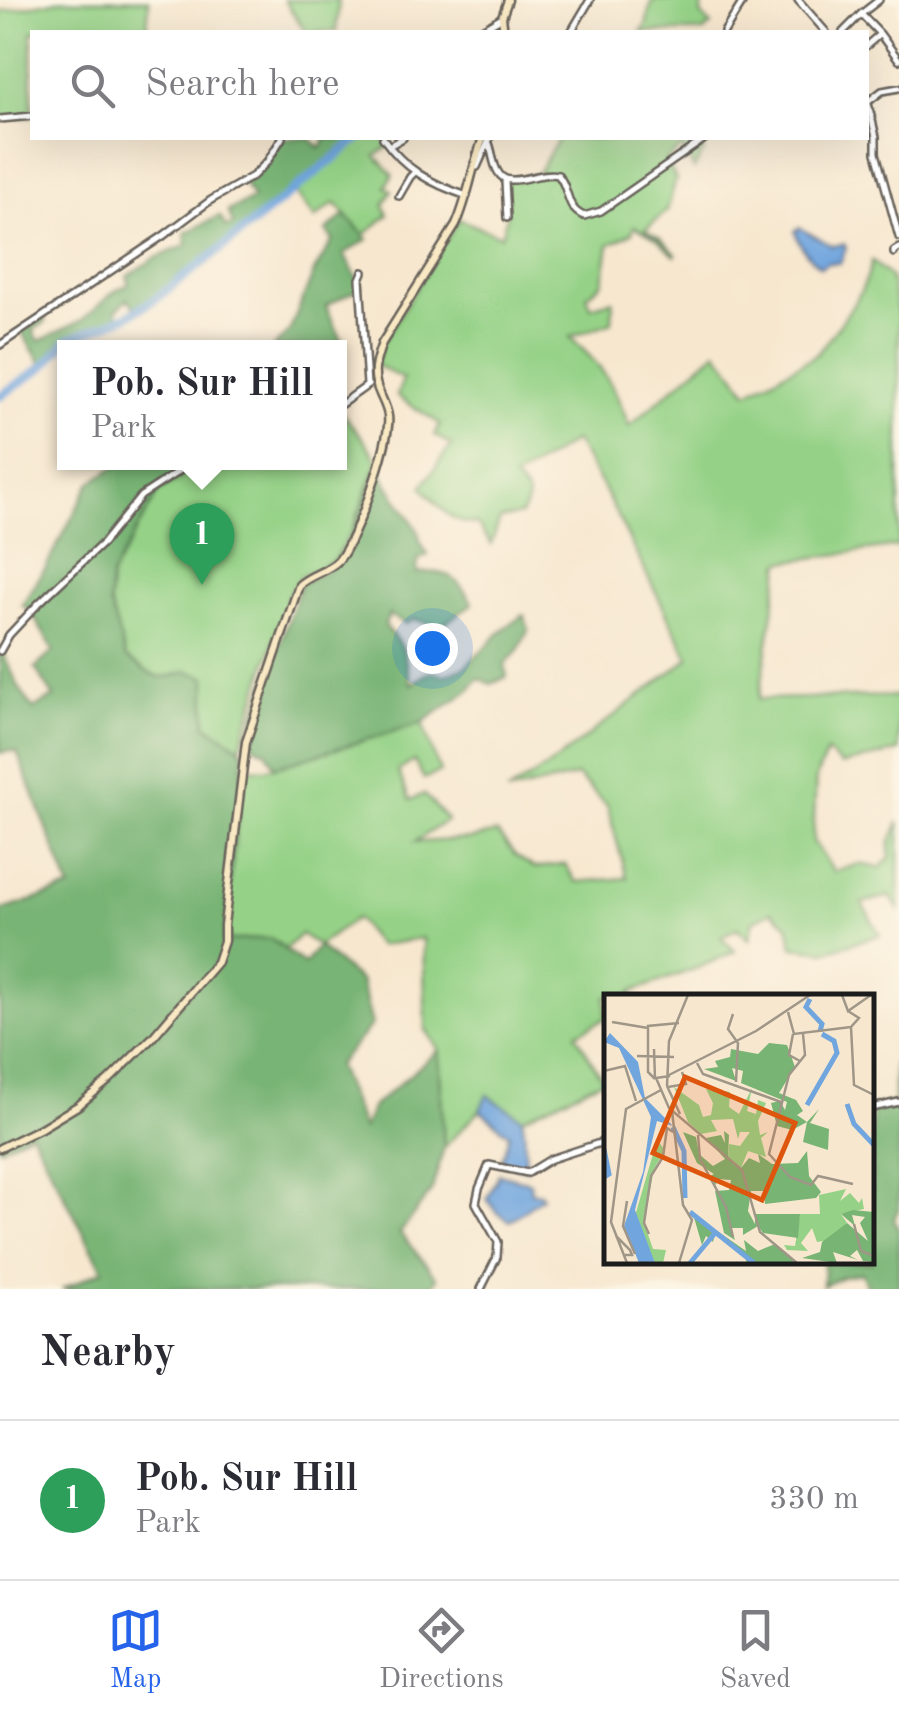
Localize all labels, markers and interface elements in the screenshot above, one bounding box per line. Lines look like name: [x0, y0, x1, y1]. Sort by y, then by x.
search box: [30, 30, 869, 140]
icon: search: [65, 58, 120, 113]
text: Search here: [145, 66, 340, 104]
popup: [57, 340, 347, 470]
text: Pob. Sur Hill: [91, 366, 313, 404]
text: Park: [91, 413, 157, 445]
pin: 1: [170, 502, 234, 585]
your location: [407, 623, 458, 674]
inset map: [604, 994, 874, 1264]
text: Nearby: [40, 1333, 176, 1375]
text: Pob. Sur Hill: [135, 1461, 358, 1499]
text: 1: [63, 1484, 82, 1516]
text: 330 m: [769, 1484, 859, 1516]
text: Park: [135, 1508, 201, 1540]
tab: Map: [108, 1603, 163, 1698]
tab: Directions: [379, 1603, 504, 1698]
tab: Saved: [720, 1603, 791, 1698]

